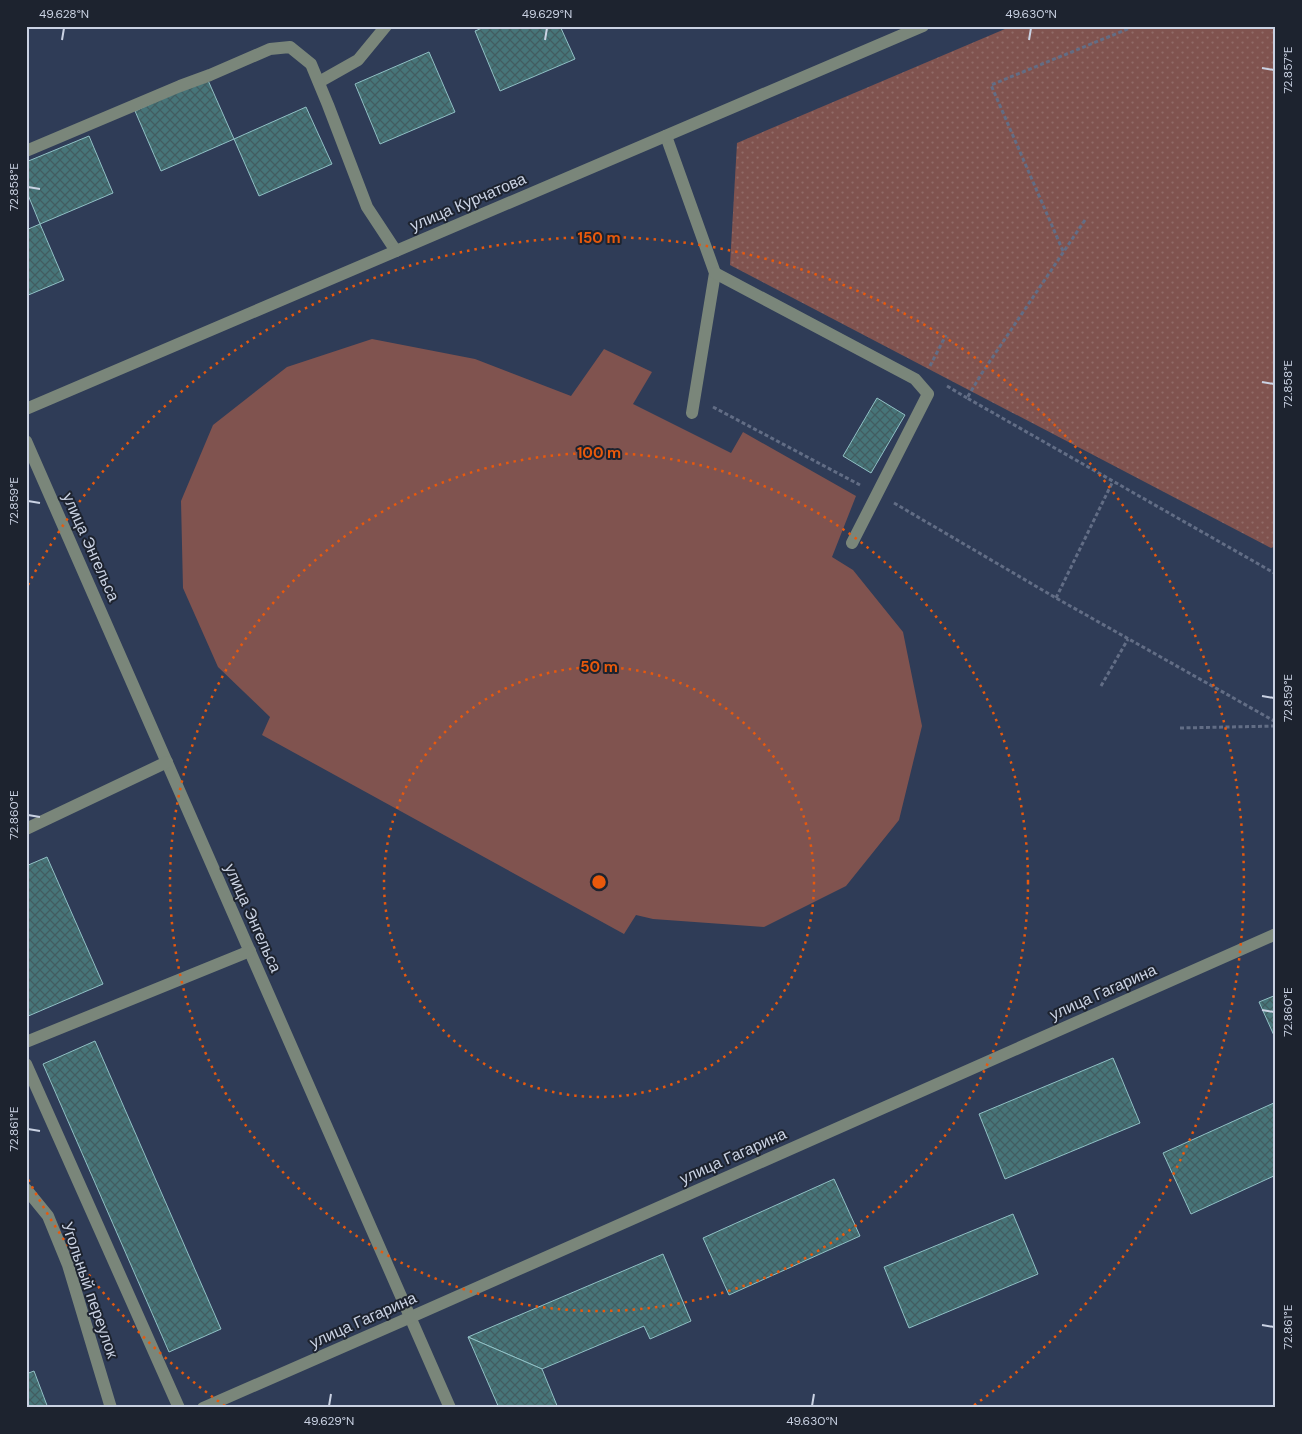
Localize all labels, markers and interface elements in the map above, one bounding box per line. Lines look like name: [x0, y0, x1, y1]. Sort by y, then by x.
text: 49.628°N: [39, 6, 89, 22]
text: 49.629°N: [522, 6, 572, 22]
text: 49.630°N: [1005, 6, 1057, 22]
text: 72.857°E: [1280, 46, 1296, 94]
text: 72.858°E: [6, 163, 22, 211]
street label: улица Курчатова: [407, 168, 529, 236]
text: 150 m: [578, 228, 621, 248]
text: 72.858°E: [1280, 360, 1296, 408]
text: 100 m: [577, 443, 621, 463]
text: 72.859°E: [6, 477, 22, 525]
street label: улица Энгельса: [58, 489, 124, 605]
text: 50 m: [580, 657, 618, 677]
text: 72.859°E: [1280, 674, 1296, 722]
text: 72.860°E: [6, 790, 22, 840]
street label: улица Энгельса: [220, 860, 286, 976]
centre of rings: [590, 873, 608, 891]
street label: улица Гагарина: [1046, 959, 1160, 1025]
text: 72.860°E: [1280, 987, 1296, 1037]
text: 72.861°E: [6, 1106, 22, 1151]
street label: улица Гагарина: [676, 1123, 790, 1189]
street label: Угольный переулок: [57, 1219, 124, 1362]
street label: улица Гагарина: [306, 1287, 420, 1353]
text: 72.861°E: [1280, 1304, 1296, 1349]
text: 49.629°N: [304, 1413, 354, 1429]
text: 49.630°N: [786, 1413, 838, 1429]

